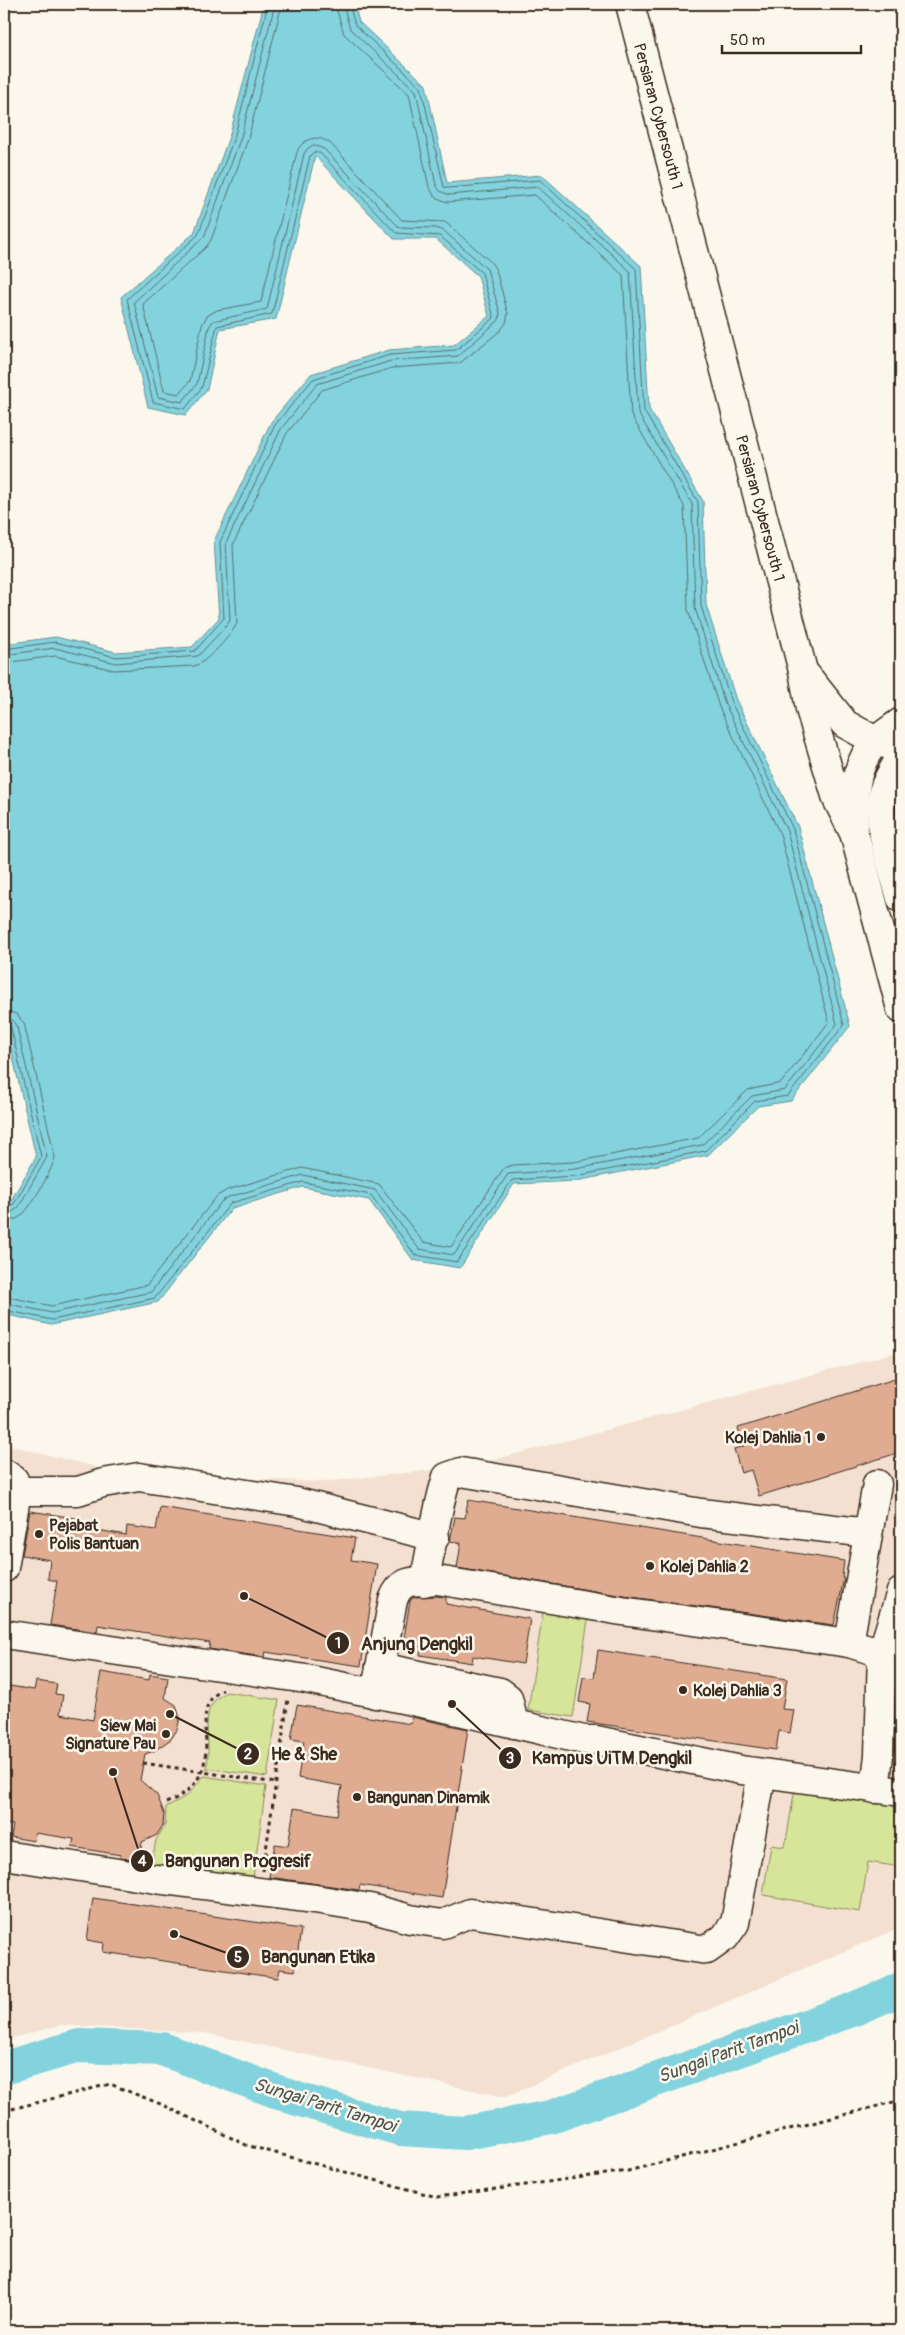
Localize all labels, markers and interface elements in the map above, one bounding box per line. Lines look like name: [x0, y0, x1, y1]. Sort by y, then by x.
scale bar: [722, 22, 861, 54]
text: 50 m: [730, 31, 765, 50]
street label: Persiaran Cybersouth 1: [629, 41, 687, 192]
street label: Persiaran Cybersouth 1: [731, 433, 789, 584]
place label: Kolej Dahlia 1: [725, 1428, 811, 1448]
marker: Kolej Dahlia 1: [815, 1431, 827, 1443]
place label: Pejabat Polis Bantuan: [49, 1516, 139, 1554]
marker: Pejabat Polis Bantuan: [33, 1528, 45, 1540]
place label: Kolej Dahlia 2: [660, 1557, 749, 1577]
marker: Kolej Dahlia 2: [644, 1560, 656, 1572]
callout: Anjung Dengkil: [326, 1627, 483, 1660]
text: Anjung Dengkil: [361, 1633, 473, 1656]
text: 1: [335, 1634, 341, 1653]
place label: Kolej Dahlia 3: [693, 1681, 782, 1701]
marker: Kolej Dahlia 3: [677, 1684, 689, 1696]
place label: Siew Mai Signature Pau: [65, 1716, 156, 1754]
marker: Siew Mai Signature Pau: [160, 1728, 172, 1740]
callout: He & She: [236, 1738, 347, 1771]
callout: Kampus UiTM Dengkil: [497, 1741, 703, 1774]
text: He & She: [271, 1743, 338, 1766]
text: 2: [244, 1745, 252, 1764]
text: Kampus UiTM Dengkil: [532, 1747, 692, 1770]
text: 3: [506, 1749, 514, 1768]
place label: Bangunan Dinamik: [367, 1788, 490, 1808]
marker: Bangunan Dinamik: [351, 1791, 363, 1803]
callout: Bangunan Progresif: [130, 1844, 321, 1877]
text: Bangunan Progresif: [165, 1850, 312, 1873]
text: 4: [138, 1852, 147, 1871]
callout: Bangunan Etika: [226, 1941, 385, 1974]
text: Bangunan Etika: [261, 1946, 376, 1969]
text: 5: [234, 1948, 242, 1967]
water label: Sungai Parit Tampoi: [655, 2016, 804, 2088]
water label: Sungai Parit Tampoi: [251, 2073, 401, 2139]

